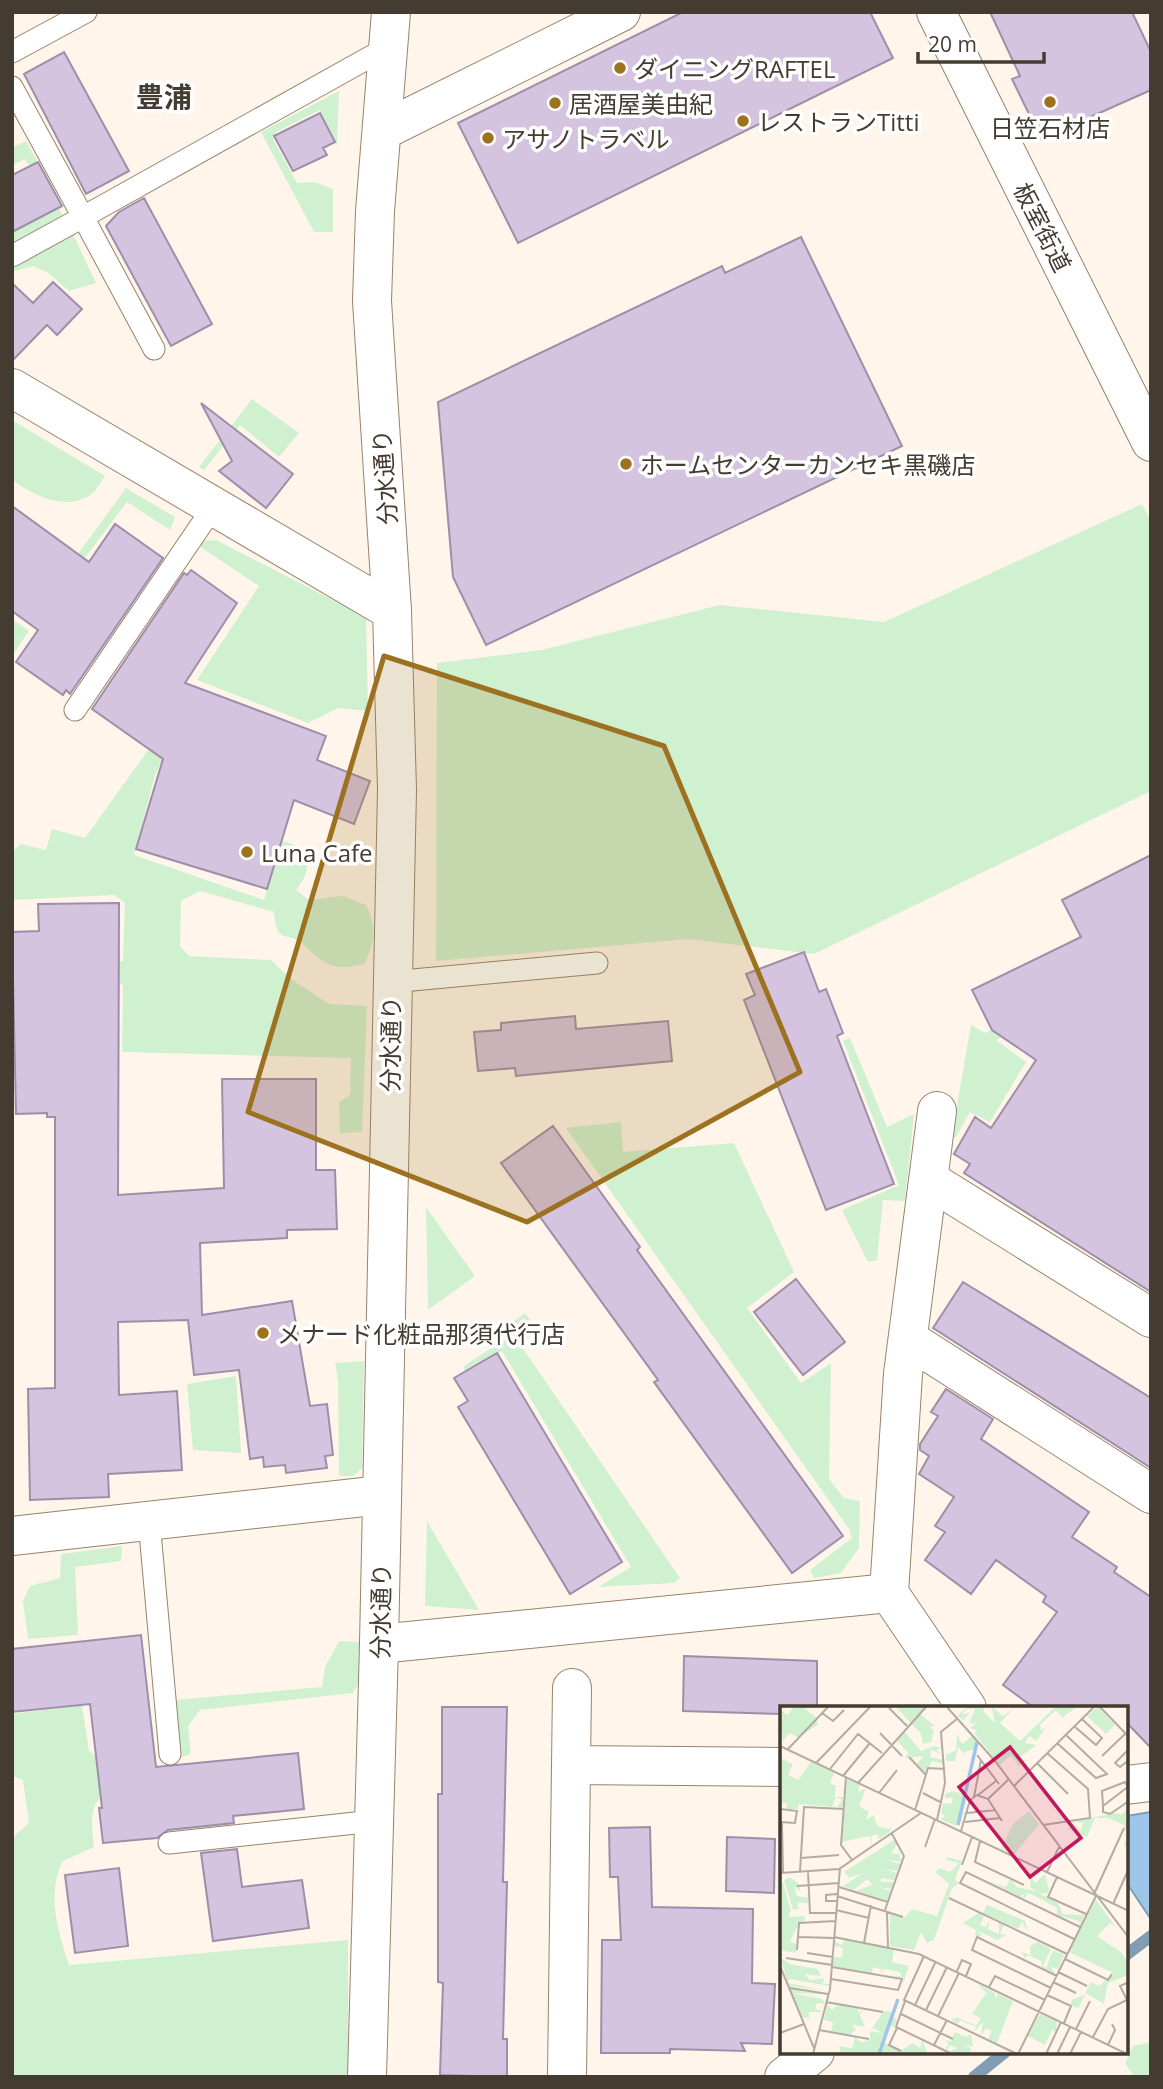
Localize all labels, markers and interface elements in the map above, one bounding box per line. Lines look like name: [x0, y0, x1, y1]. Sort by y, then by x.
scale bar: [918, 21, 1044, 65]
text: 20 m: [928, 30, 977, 58]
place label: ダイニングRAFTEL: [634, 52, 835, 85]
marker: ダイニングRAFTEL: [612, 60, 628, 76]
district label: 豊浦: [136, 77, 192, 115]
place label: 居酒屋美由紀: [569, 87, 713, 120]
marker: 日笠石材店: [1042, 94, 1058, 110]
marker: 居酒屋美由紀: [547, 95, 563, 111]
place label: レストランTitti: [757, 105, 919, 138]
place label: 日笠石材店: [990, 111, 1110, 144]
marker: レストランTitti: [735, 113, 751, 129]
place label: アサノトラベル: [502, 122, 670, 155]
marker: アサノトラベル: [480, 130, 496, 146]
street label: 板室街道: [1007, 177, 1079, 277]
street label: 分水通り: [364, 428, 404, 526]
place label: ホームセンターカンセキ黒磯店: [640, 448, 975, 481]
marker: ホームセンターカンセキ黒磯店: [618, 456, 634, 472]
place label: Luna Cafe: [261, 836, 373, 869]
marker: Luna Cafe: [239, 844, 255, 860]
street label: 分水通り: [373, 996, 407, 1092]
place label: メナード化粧品那須代行店: [277, 1317, 565, 1350]
marker: メナード化粧品那須代行店: [255, 1325, 271, 1341]
street label: 分水通り: [363, 1563, 397, 1659]
inset map: [780, 1706, 1128, 2054]

